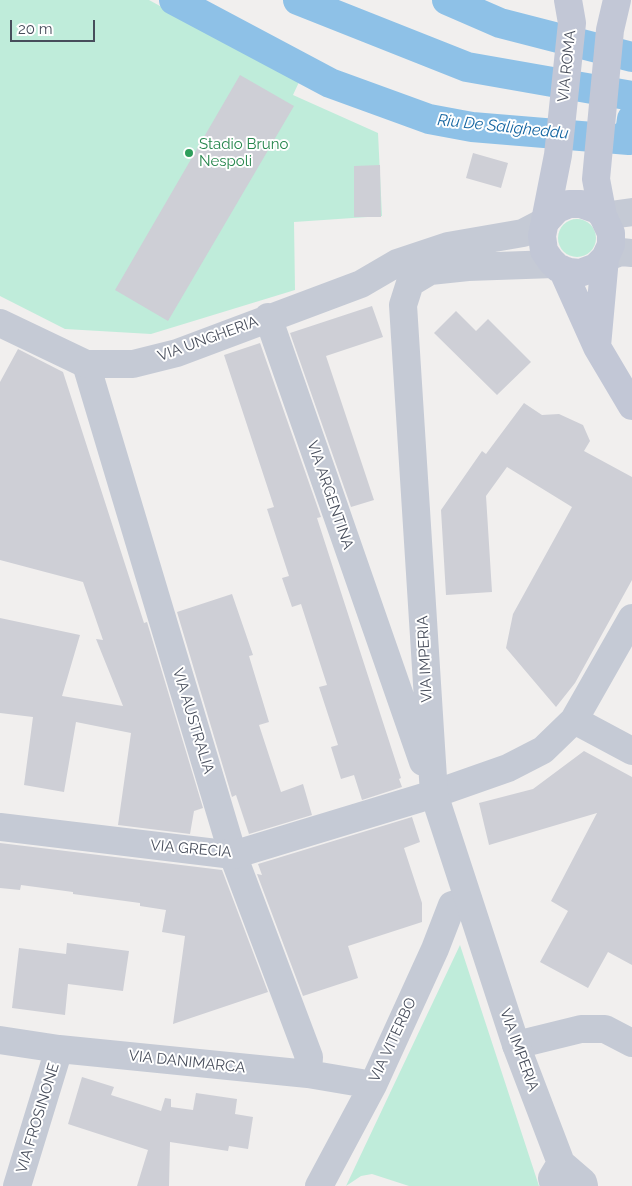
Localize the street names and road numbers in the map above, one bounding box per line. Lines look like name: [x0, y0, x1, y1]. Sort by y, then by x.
street label: VIA ROMA: [554, 29, 580, 103]
street label: VIA UNGHERIA: [155, 313, 261, 365]
street label: VIA ARGENTINA: [303, 438, 357, 552]
street label: VIA IMPERIA: [414, 615, 436, 703]
street label: VIA AUSTRALIA: [168, 666, 218, 776]
street label: VIA GRECIA: [150, 836, 232, 862]
street label: VIA VITERBO: [366, 995, 420, 1085]
street label: VIA IMPERIA: [496, 1006, 542, 1094]
street label: VIA DANIMARCA: [128, 1047, 246, 1077]
street label: VIA FROSINONE: [13, 1061, 63, 1175]

